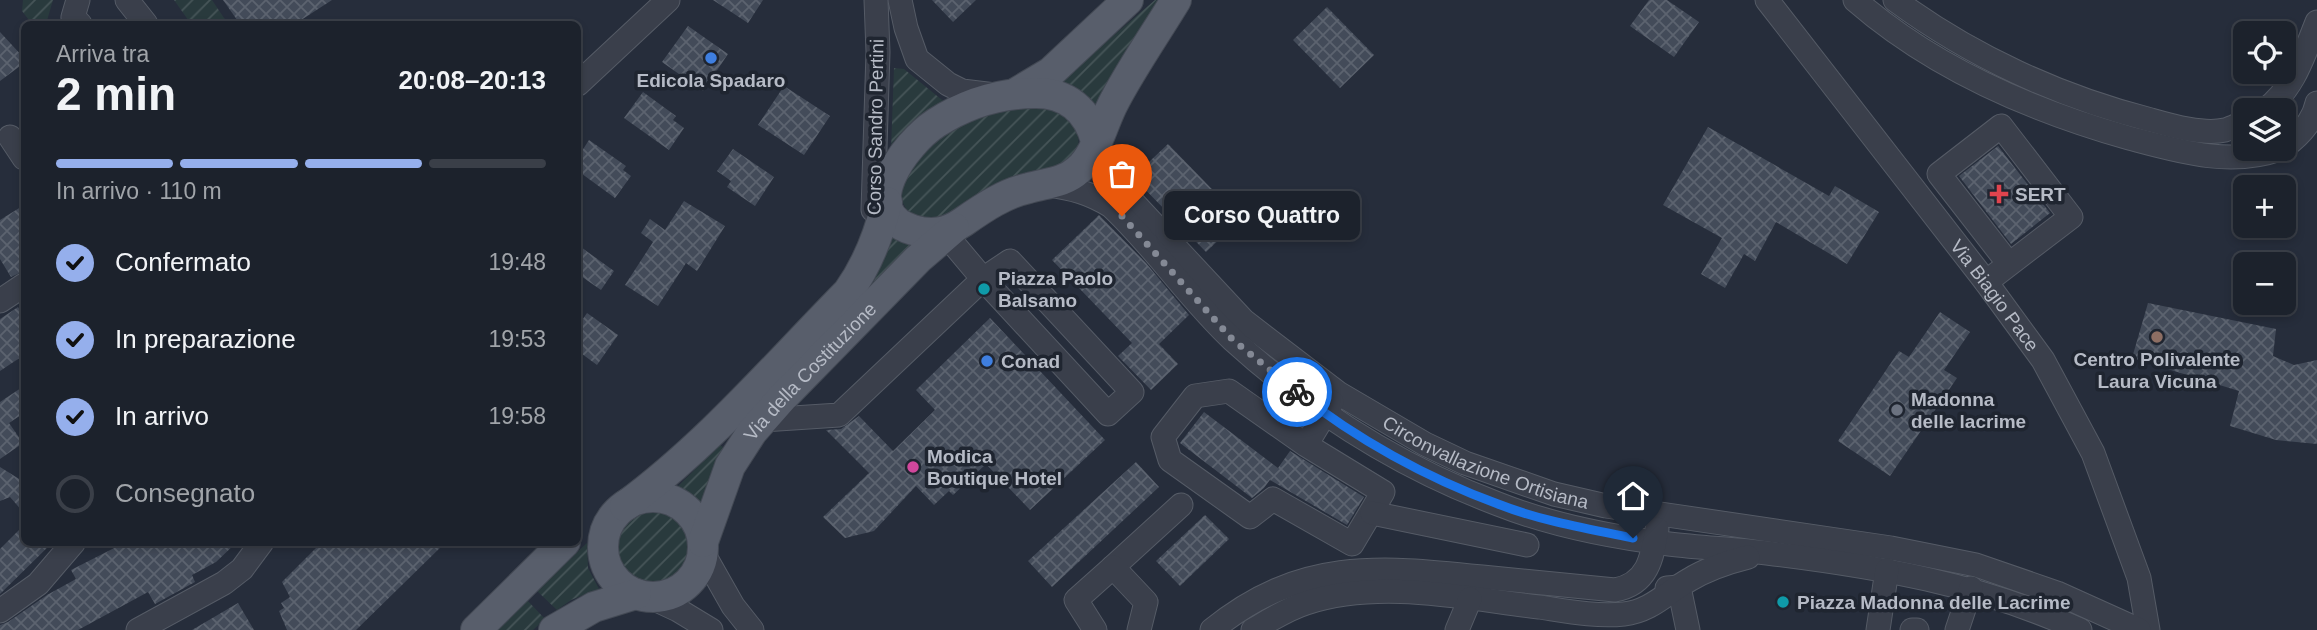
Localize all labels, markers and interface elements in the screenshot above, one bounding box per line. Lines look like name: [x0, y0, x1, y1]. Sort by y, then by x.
map controls: [2233, 21, 2296, 315]
button: locate: [2233, 21, 2296, 84]
street label: Corso Sandro Pertini: [863, 39, 888, 215]
text: Arriva tra: [56, 41, 149, 67]
marker: Edicola Spadaro: [703, 50, 719, 66]
text: 20:08–20:13: [399, 65, 546, 95]
text: 2 min: [56, 68, 176, 120]
place label: Edicola Spadaro: [637, 70, 785, 91]
button: layers: [2233, 98, 2296, 161]
pin: [1092, 144, 1152, 216]
icon: bag: [1103, 155, 1141, 193]
button: +: [2233, 175, 2296, 238]
text: In arrivo · 110 m: [56, 178, 222, 204]
marker: SERT: [1989, 184, 2009, 204]
place label: SERT: [2015, 184, 2066, 205]
callout: Corso Quattro: [1164, 192, 1360, 241]
text: Corso Quattro: [1184, 202, 1340, 228]
street label: Via Biagio Pace: [1946, 236, 2043, 355]
icon: check: [56, 244, 94, 282]
text: Confermato: [115, 247, 251, 277]
text: 19:48: [488, 249, 546, 275]
button: −: [2233, 252, 2296, 315]
place label: Piazza Paolo Balsamo: [998, 268, 1113, 311]
marker: Piazza Paolo Balsamo: [976, 281, 992, 297]
street label: Via della Costituzione: [740, 298, 881, 444]
icon: check: [56, 321, 94, 359]
text: In preparazione: [115, 324, 296, 354]
text: 19:53: [488, 326, 546, 352]
marker: Centro Polivalente Laura Vicuna: [2149, 329, 2165, 345]
place label: Centro Polivalente Laura Vicuna: [2074, 349, 2240, 392]
place label: Conad: [1001, 351, 1060, 372]
marker: Conad: [979, 353, 995, 369]
courier: [1262, 357, 1332, 427]
icon: bike: [1278, 373, 1316, 411]
place label: Madonna delle lacrime: [1911, 389, 2026, 432]
icon: check: [56, 398, 94, 436]
text: In arrivo: [115, 401, 209, 431]
marker: Madonna delle lacrime: [1889, 402, 1905, 418]
text: 19:58: [488, 403, 546, 429]
street label: Circonvallazione Ortisiana: [1379, 412, 1591, 513]
place label: Modica Boutique Hotel: [927, 446, 1062, 489]
marker: Modica Boutique Hotel: [905, 459, 921, 475]
pin: [1603, 466, 1663, 538]
icon: home: [1614, 477, 1652, 515]
text: Consegnato: [115, 478, 255, 508]
place label: Piazza Madonna delle Lacrime: [1797, 592, 2070, 613]
marker: Piazza Madonna delle Lacrime: [1775, 594, 1791, 610]

